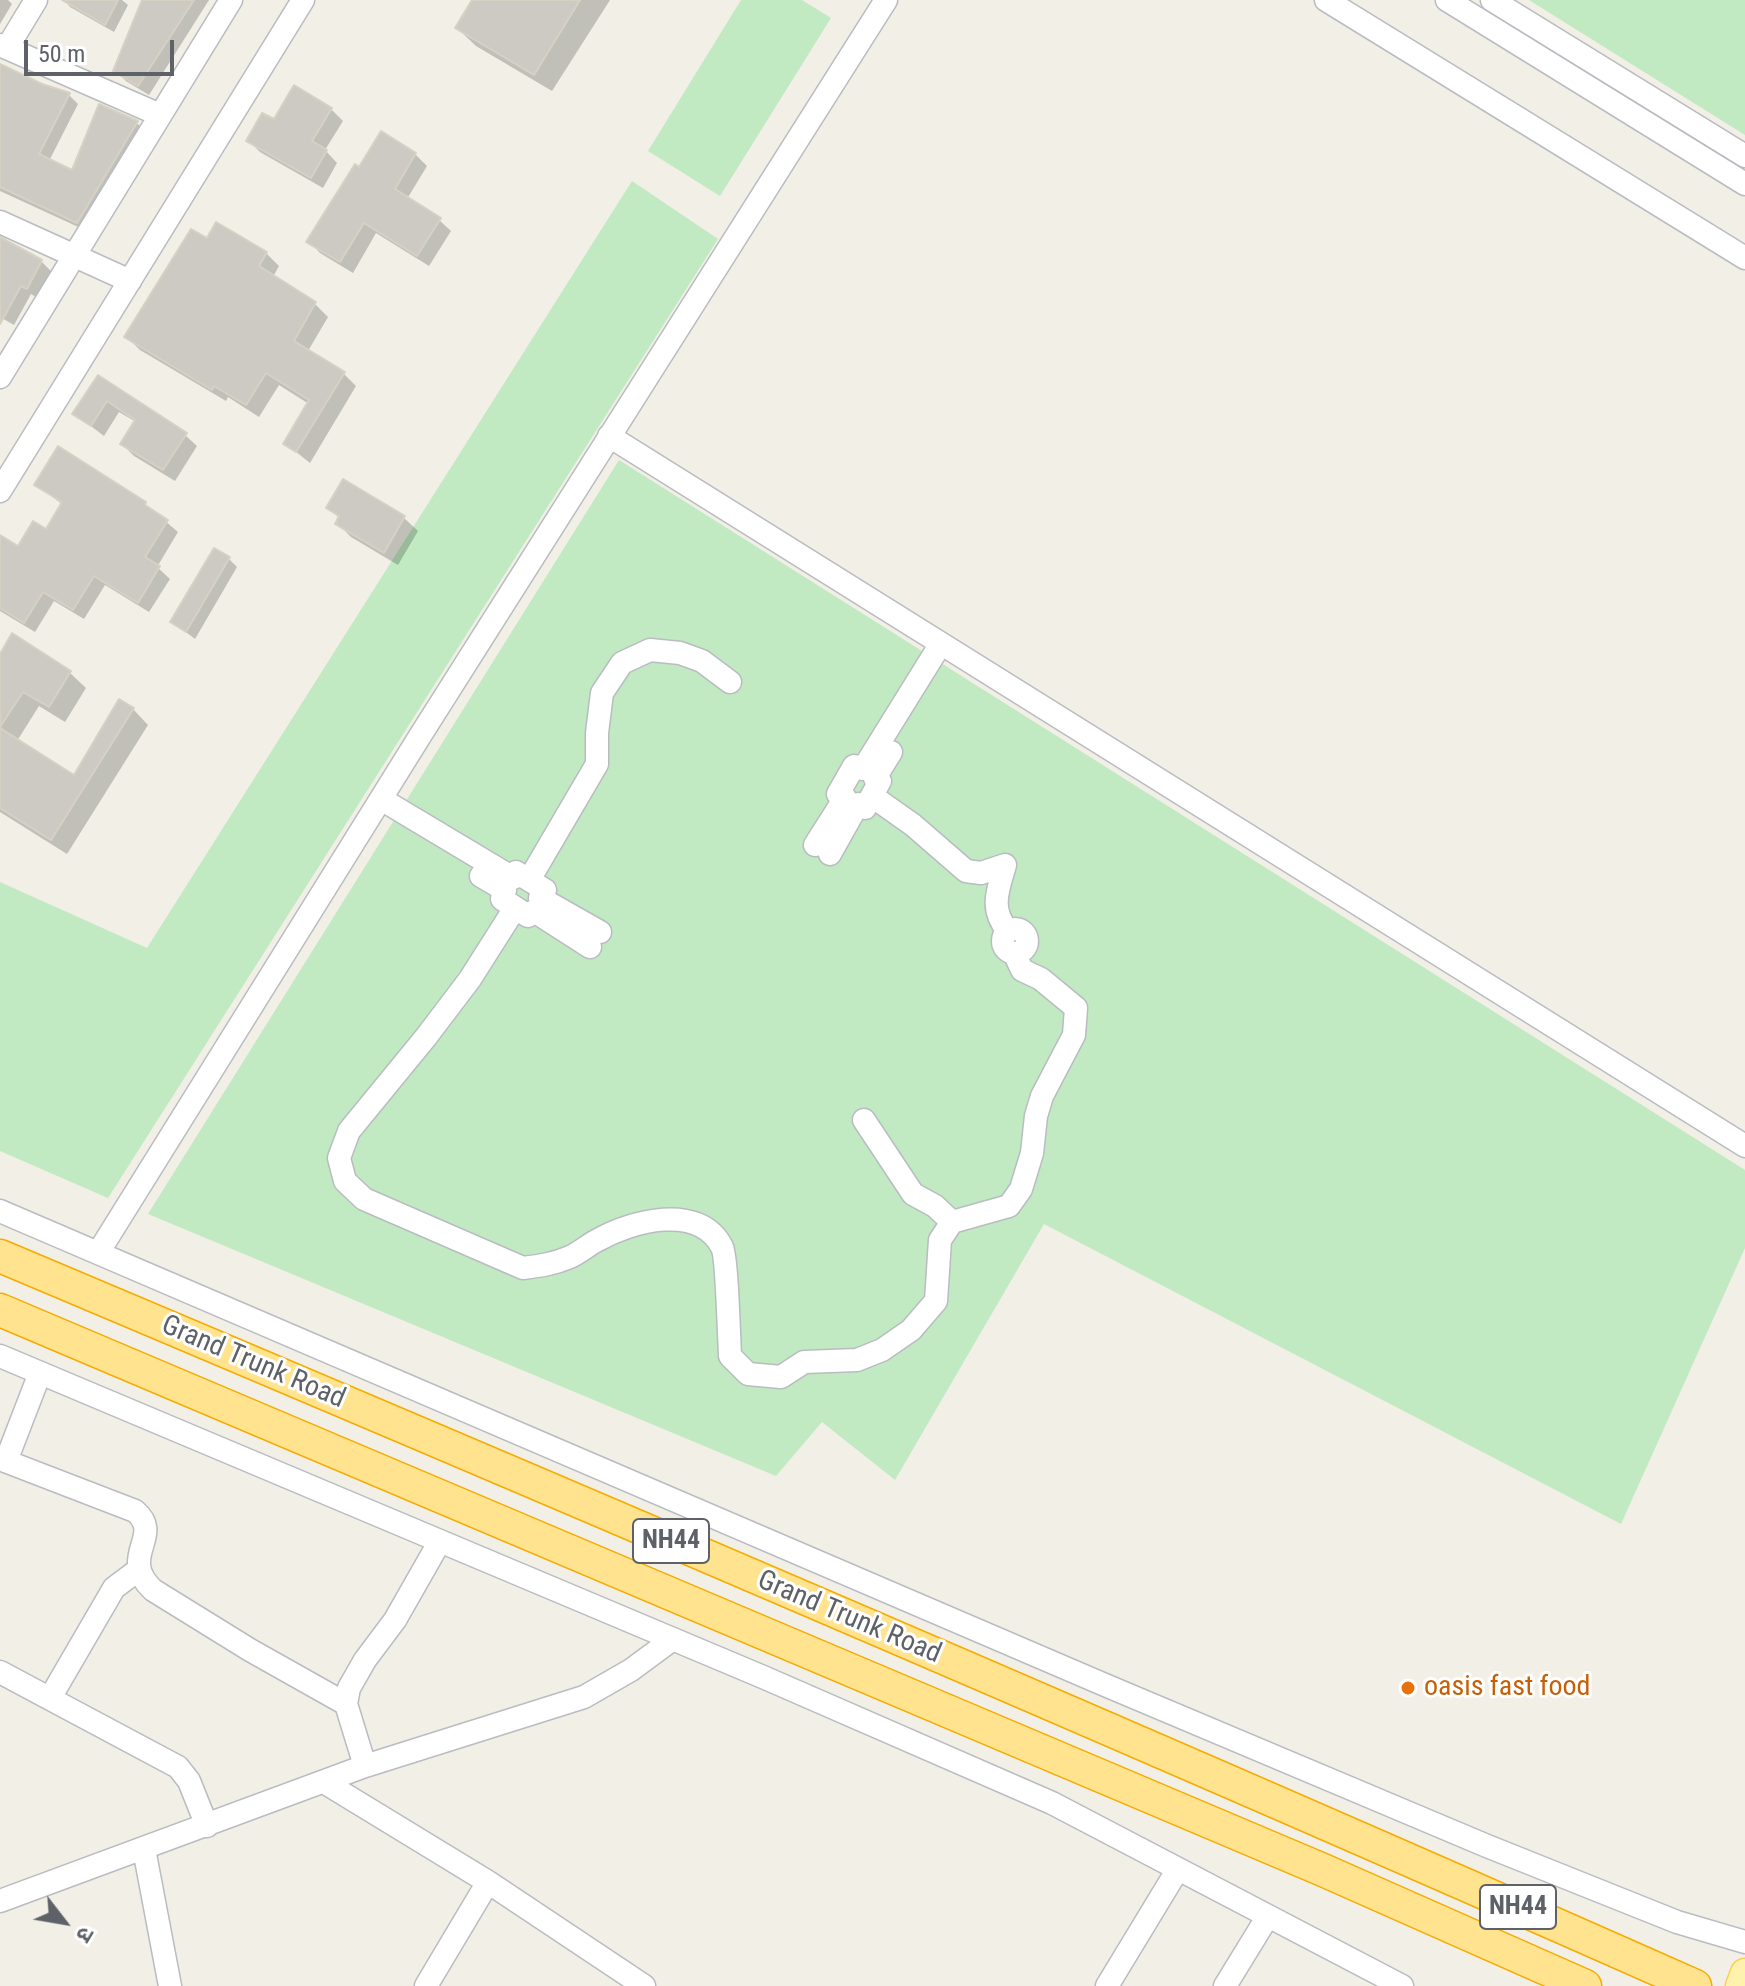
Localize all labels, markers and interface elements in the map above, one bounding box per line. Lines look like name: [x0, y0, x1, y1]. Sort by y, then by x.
scale bar: [28, 24, 178, 74]
text: 50 m: [38, 40, 85, 68]
street label: Grand Trunk Road: [156, 1309, 350, 1417]
road number: NH44: [633, 1519, 709, 1563]
street label: Grand Trunk Road: [752, 1564, 946, 1672]
place label: oasis fast food: [1424, 1671, 1590, 1705]
marker: oasis fast food: [1399, 1679, 1417, 1697]
north arrow: [24, 1882, 104, 1962]
road number: NH44: [1480, 1885, 1556, 1929]
text: उ: [71, 1923, 99, 1947]

